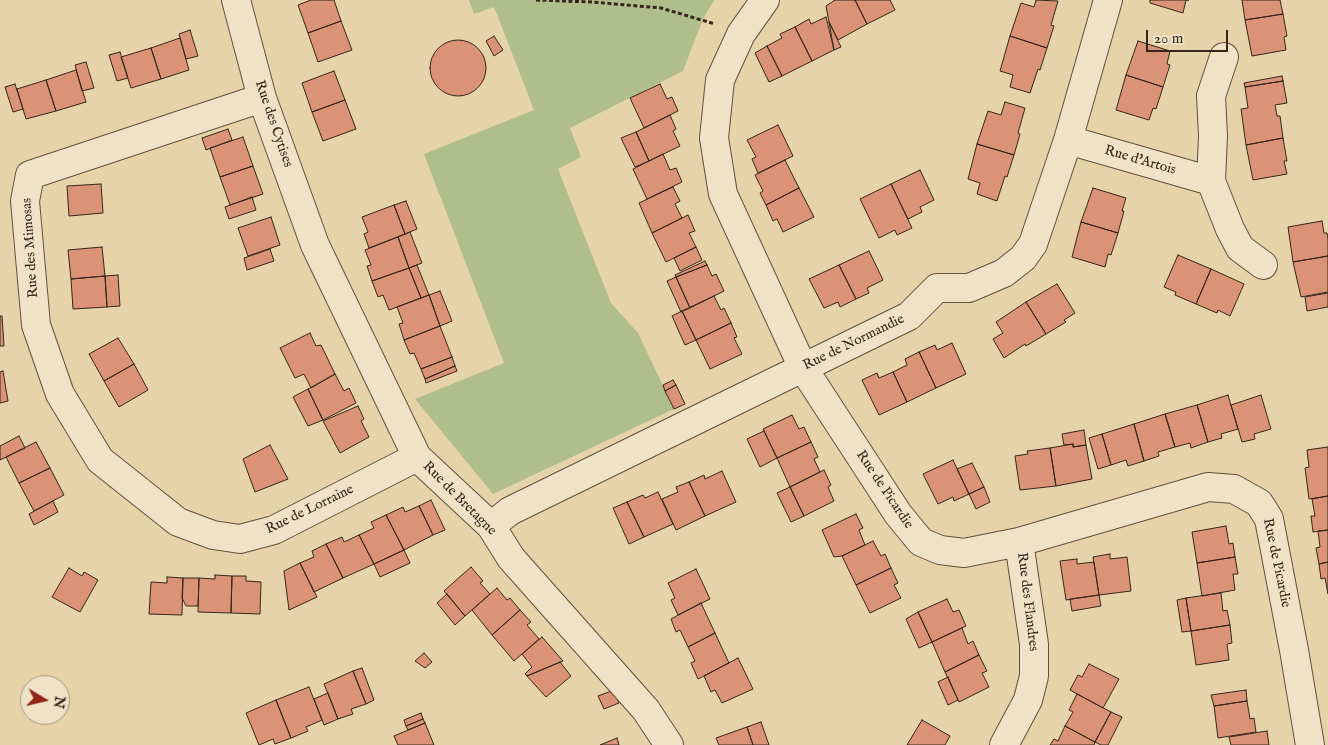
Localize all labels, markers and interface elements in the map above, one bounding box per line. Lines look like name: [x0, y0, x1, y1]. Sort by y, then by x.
scale bar: [1148, 20, 1230, 52]
text: 20 m: [1154, 29, 1183, 48]
street label: Rue des Cytises: [250, 78, 296, 170]
street label: Rue d'Artois: [1102, 143, 1178, 179]
street label: Rue des Mimosas: [19, 197, 43, 299]
street label: Rue de Normandie: [801, 311, 907, 375]
street label: Rue de Picardie: [852, 448, 916, 532]
street label: Rue de Bretagne: [419, 459, 499, 539]
street label: Rue de Lorraine: [263, 481, 357, 539]
street label: Rue de Picardie: [1258, 517, 1294, 609]
street label: Rue des Flandres: [1013, 552, 1041, 652]
north arrow: [20, 675, 70, 725]
text: N: [49, 695, 69, 710]

